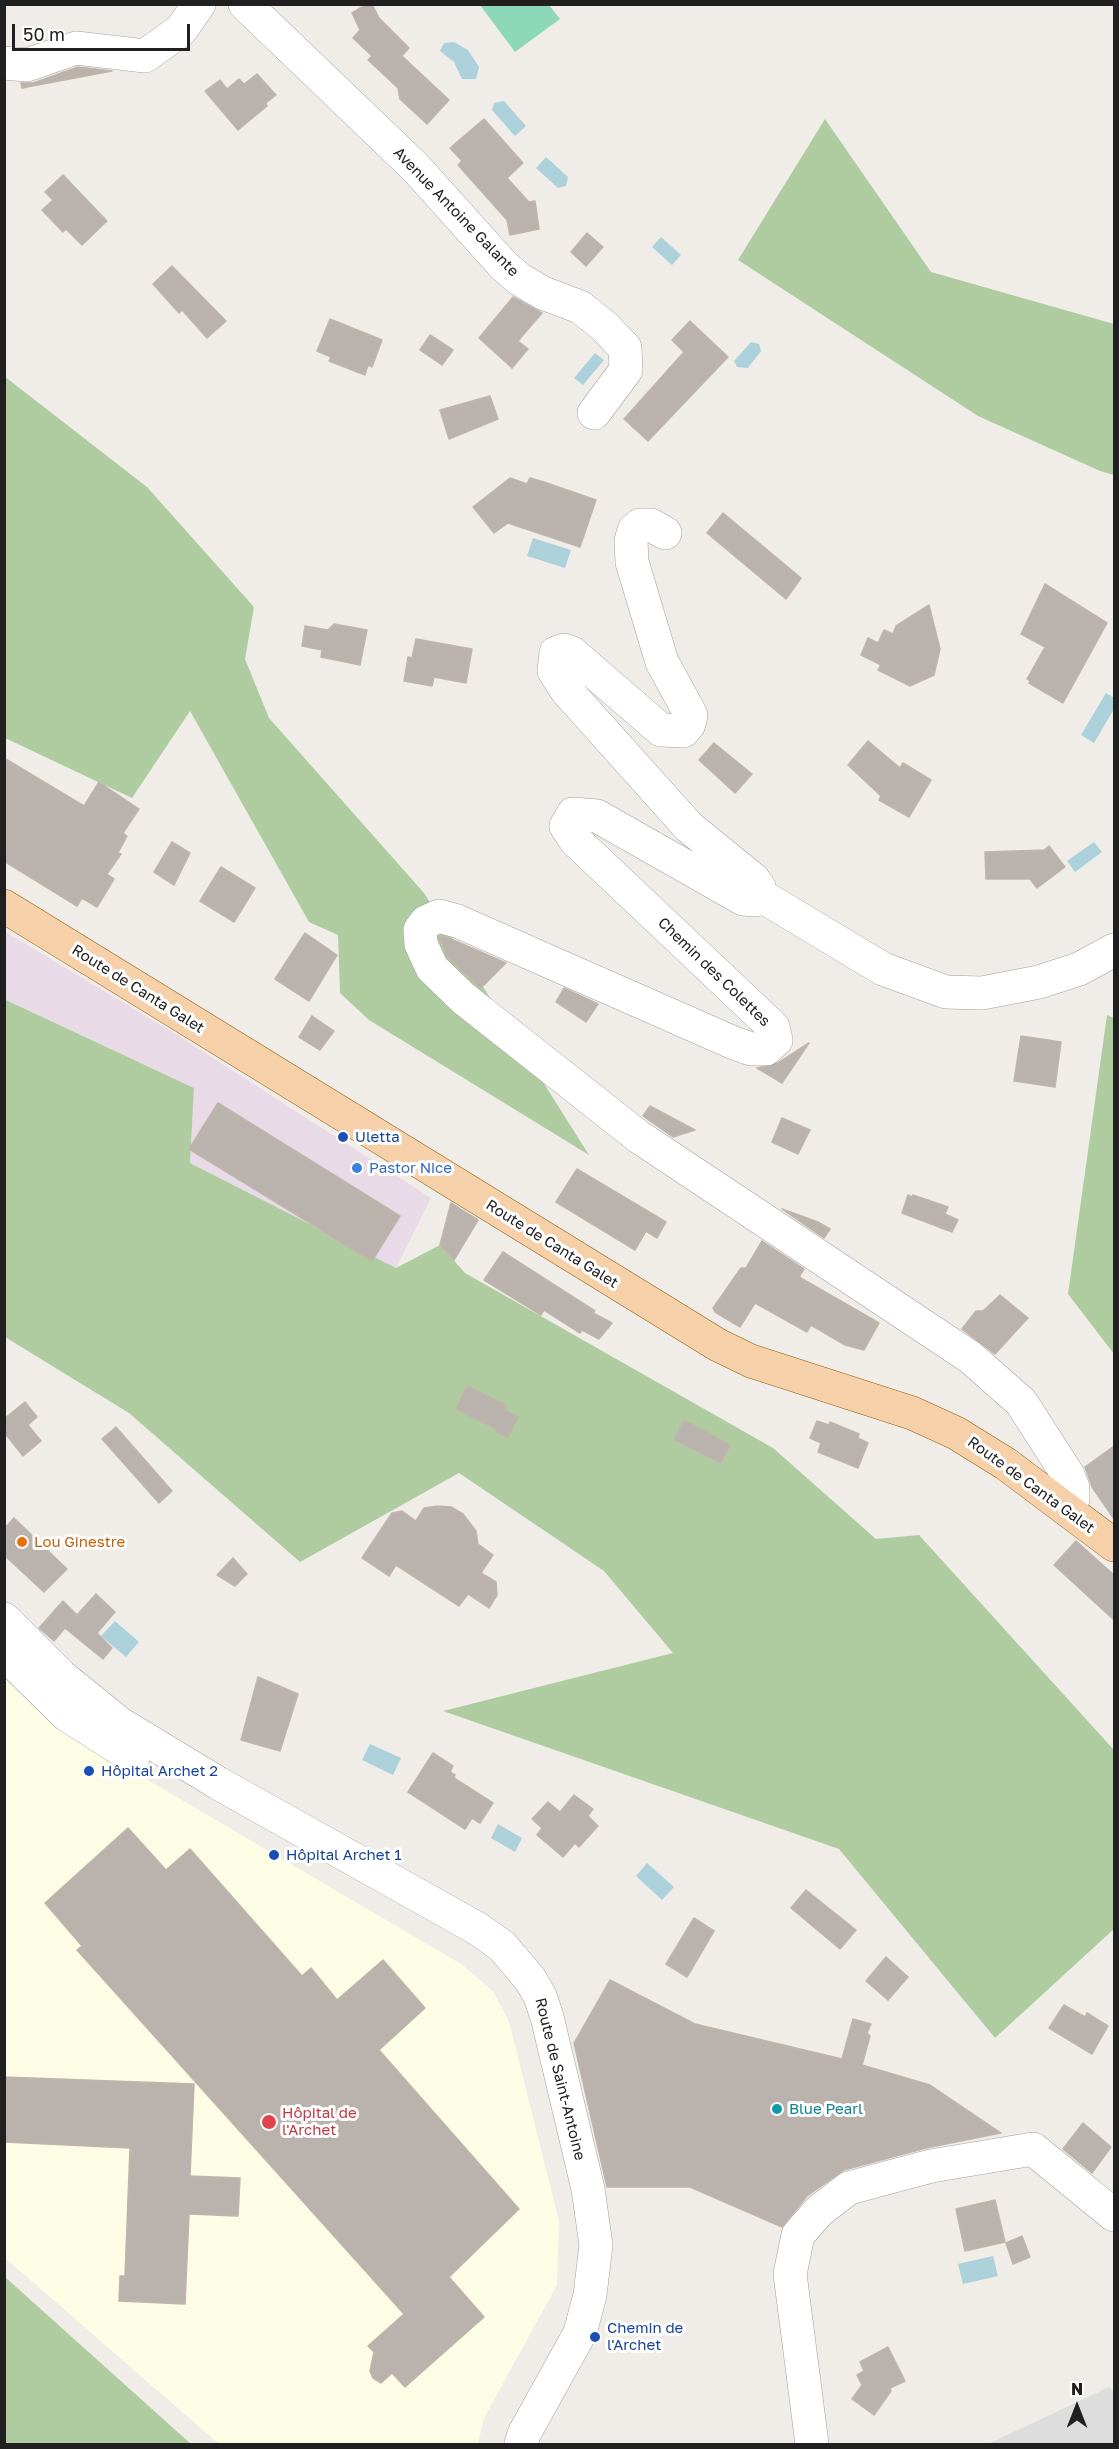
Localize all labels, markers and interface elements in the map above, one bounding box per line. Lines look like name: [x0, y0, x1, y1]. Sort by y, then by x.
scale bar: [15, 12, 194, 50]
text: 50 m: [23, 23, 65, 45]
street label: Avenue Antoine Galante: [390, 144, 522, 280]
street label: Chemin des Colettes: [654, 914, 774, 1030]
street label: Route de Canta Galet: [69, 941, 207, 1037]
place label: Uletta: [355, 1128, 400, 1146]
marker: Uletta: [336, 1130, 350, 1144]
place label: Pastor Nice: [369, 1159, 452, 1177]
marker: Pastor Nice: [350, 1161, 364, 1175]
street label: Route de Canta Galet: [483, 1196, 621, 1292]
street label: Route de Canta Galet: [964, 1433, 1098, 1537]
place label: Lou Ginestre: [34, 1533, 125, 1551]
marker: Lou Ginestre: [15, 1535, 29, 1549]
place label: Hôpital Archet 2: [101, 1762, 218, 1780]
marker: Hôpital Archet 2: [82, 1764, 96, 1778]
place label: Hôpital Archet 1: [286, 1846, 402, 1864]
marker: Hôpital Archet 1: [267, 1848, 281, 1862]
street label: Route de Saint-Antoine: [531, 1996, 589, 2162]
place label: Blue Pearl: [789, 2100, 863, 2118]
marker: Blue Pearl: [770, 2102, 784, 2116]
place label: Hôpital de l'Archet: [282, 2104, 357, 2139]
marker: Hôpital de l'Archet: [260, 2113, 278, 2131]
place label: Chemin de l'Archet: [607, 2319, 683, 2354]
marker: Chemin de l'Archet: [588, 2330, 602, 2344]
north arrow: [1047, 2377, 1107, 2437]
text: N: [1071, 2379, 1083, 2399]

